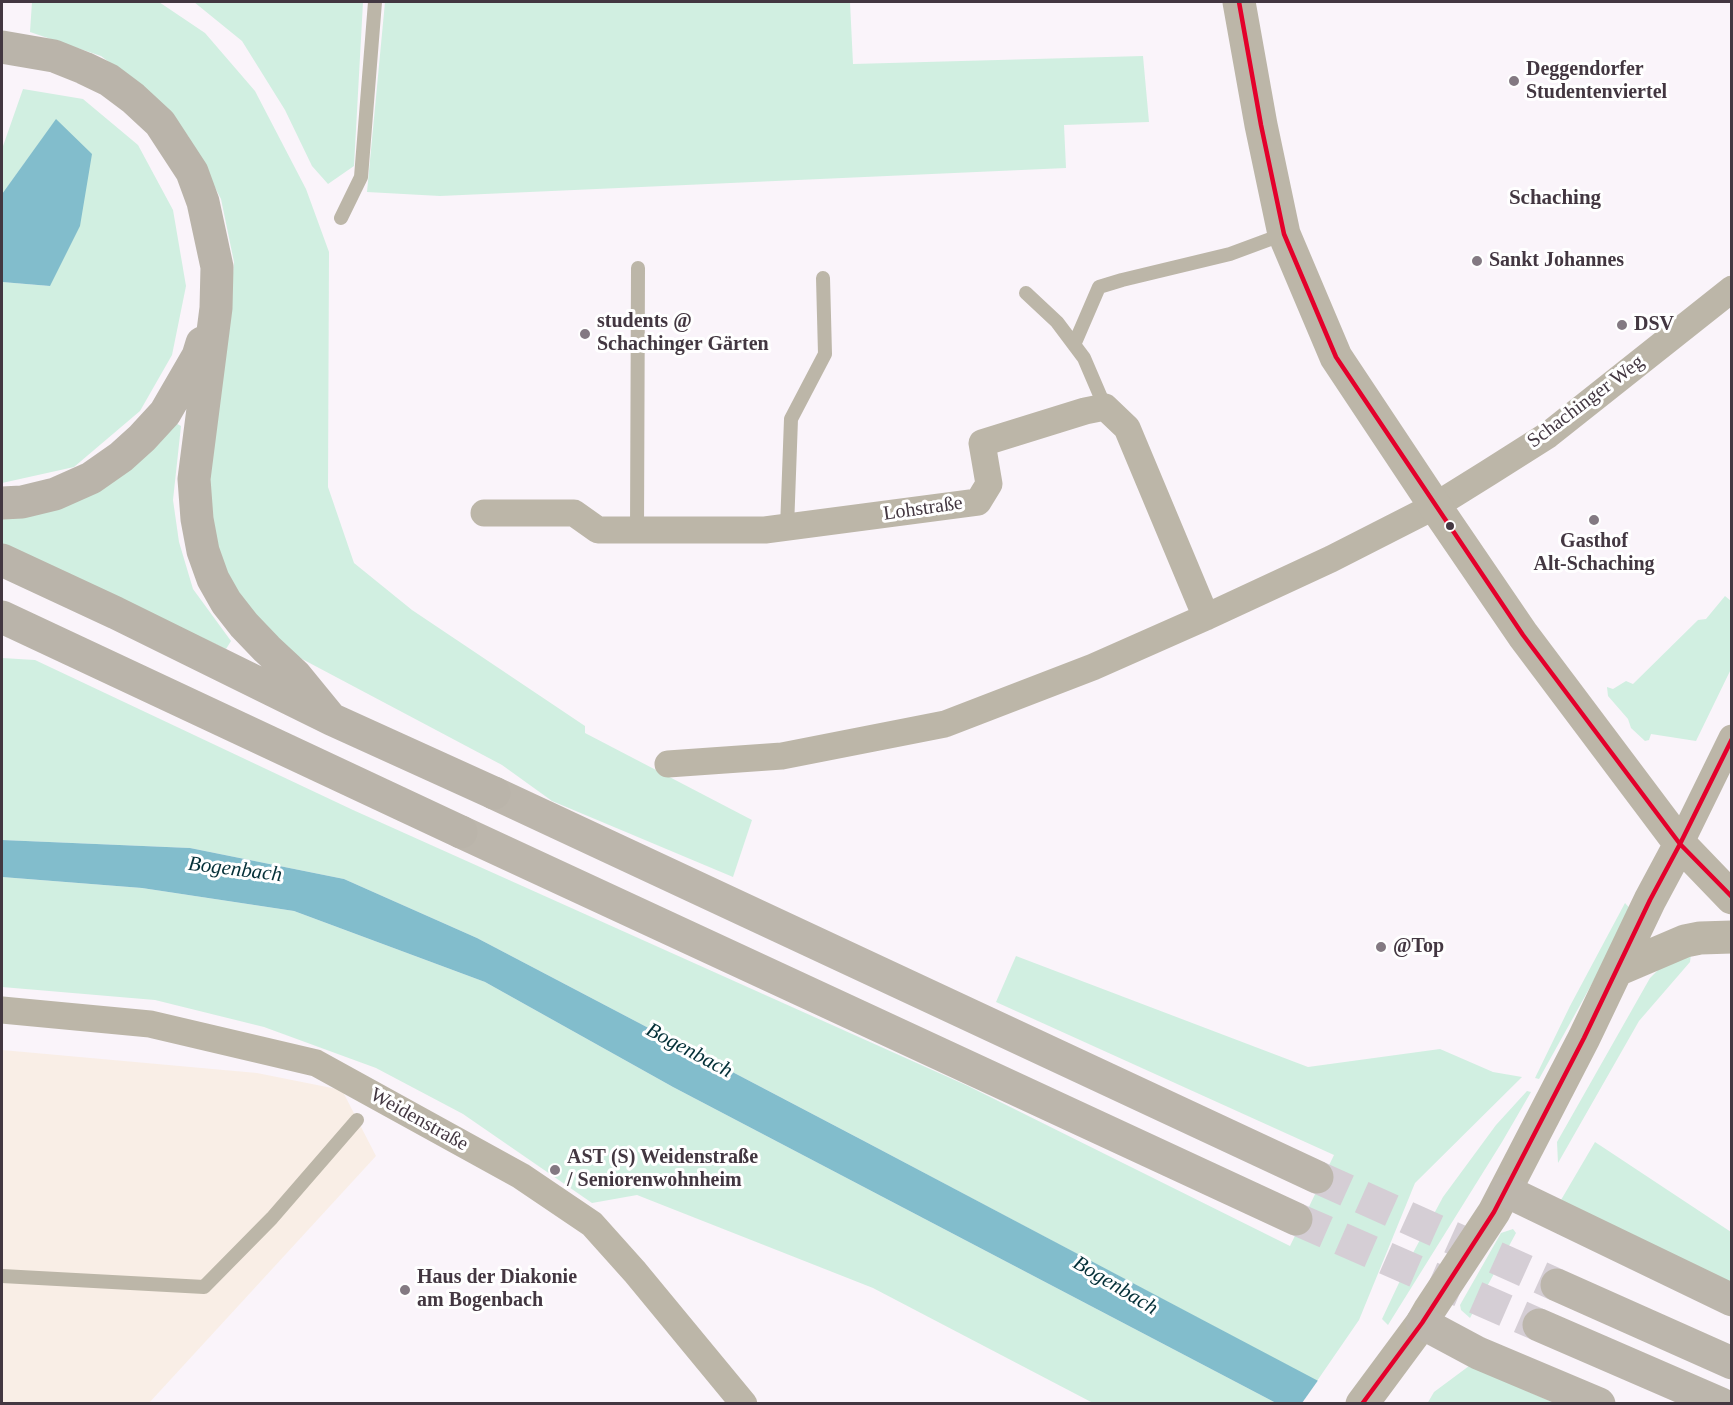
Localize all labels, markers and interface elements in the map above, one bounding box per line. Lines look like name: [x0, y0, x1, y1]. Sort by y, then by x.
place label: Deggendorfer Studentenviertel: [1526, 58, 1667, 105]
marker: Deggendorfer Studentenviertel: [1507, 74, 1521, 88]
district label: Schaching: [1509, 186, 1601, 212]
place label: Sankt Johannes: [1489, 249, 1624, 273]
marker: Sankt Johannes: [1470, 254, 1484, 268]
place label: students @ Schachinger Gärten: [597, 310, 769, 357]
place label: DSV: [1634, 313, 1674, 337]
marker: DSV: [1615, 318, 1629, 332]
marker: students @ Schachinger Gärten: [578, 327, 592, 341]
street label: Schachinger Weg: [1523, 350, 1649, 454]
street label: Lohstraße: [882, 492, 964, 526]
marker: Gasthof Alt-Schaching: [1587, 513, 1601, 527]
unlabelled marker: [1444, 520, 1456, 532]
place label: Gasthof Alt-Schaching: [1533, 530, 1655, 577]
water label: Bogenbach: [187, 852, 283, 888]
place label: @Top: [1393, 935, 1444, 959]
marker: @Top: [1374, 940, 1388, 954]
water label: Bogenbach: [641, 1018, 737, 1084]
street label: Weidenstraße: [366, 1083, 472, 1157]
place label: AST (S) Weidenstraße / Seniorenwohnheim: [567, 1146, 758, 1193]
marker: AST (S) Weidenstraße / Seniorenwohnheim: [548, 1163, 562, 1177]
water label: Bogenbach: [1068, 1251, 1162, 1321]
place label: Haus der Diakonie am Bogenbach: [417, 1266, 577, 1313]
marker: Haus der Diakonie am Bogenbach: [398, 1283, 412, 1297]

